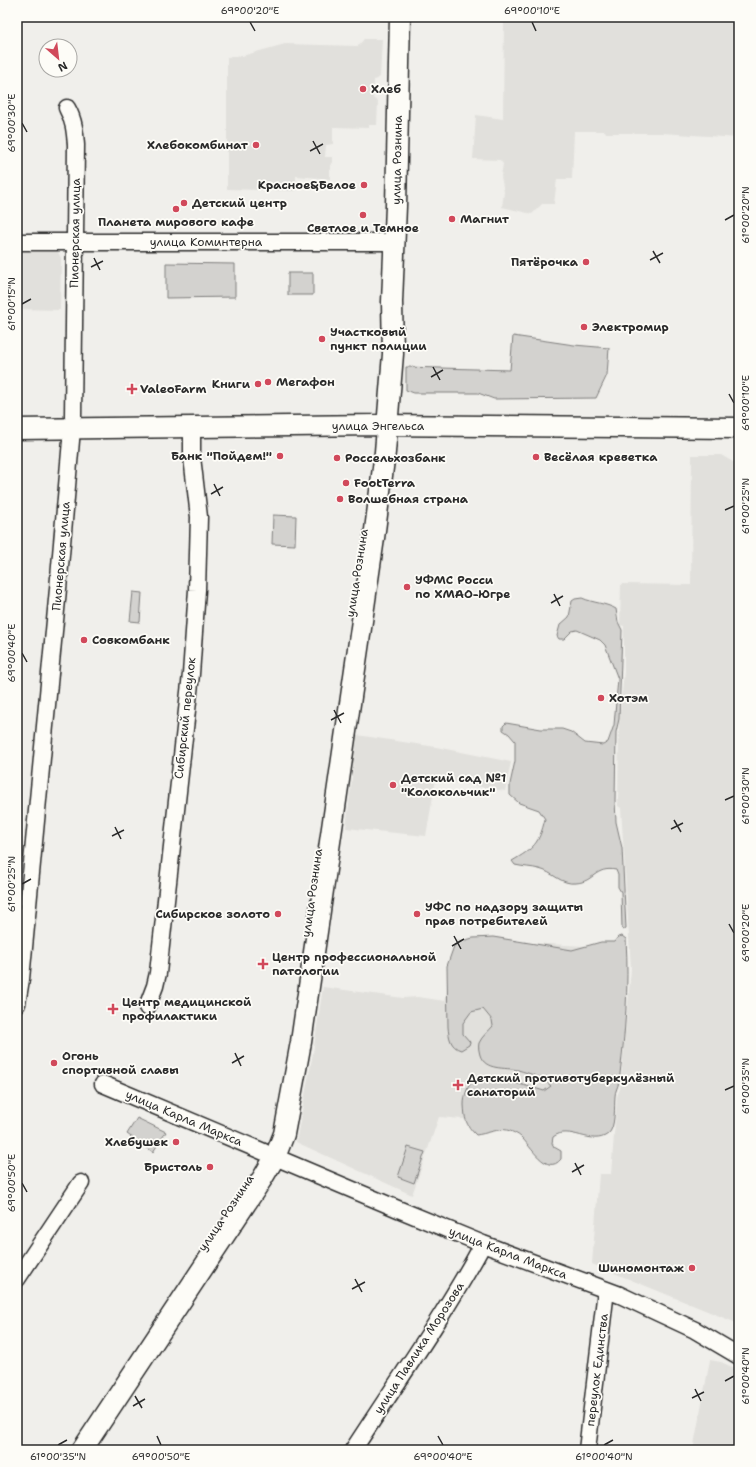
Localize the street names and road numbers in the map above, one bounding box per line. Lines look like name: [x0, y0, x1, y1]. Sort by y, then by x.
street label: улица Рознина: [388, 115, 406, 205]
street label: Пионерская улица: [66, 177, 84, 288]
street label: улица Коминтерна: [150, 234, 263, 250]
street label: улица Энгельса: [332, 418, 425, 434]
street label: Пионерская улица: [48, 500, 74, 611]
street label: улица Рознина: [342, 527, 372, 618]
street label: Сибирский переулок: [171, 656, 199, 780]
street label: улица Рознина: [298, 847, 326, 938]
street label: улица Карла Маркса: [123, 1086, 245, 1150]
street label: улица Рознина: [194, 1171, 258, 1254]
street label: улица Карла Маркса: [447, 1223, 570, 1283]
street label: улица Павлика Морозова: [370, 1279, 468, 1417]
street label: переулок Единства: [582, 1312, 612, 1427]

